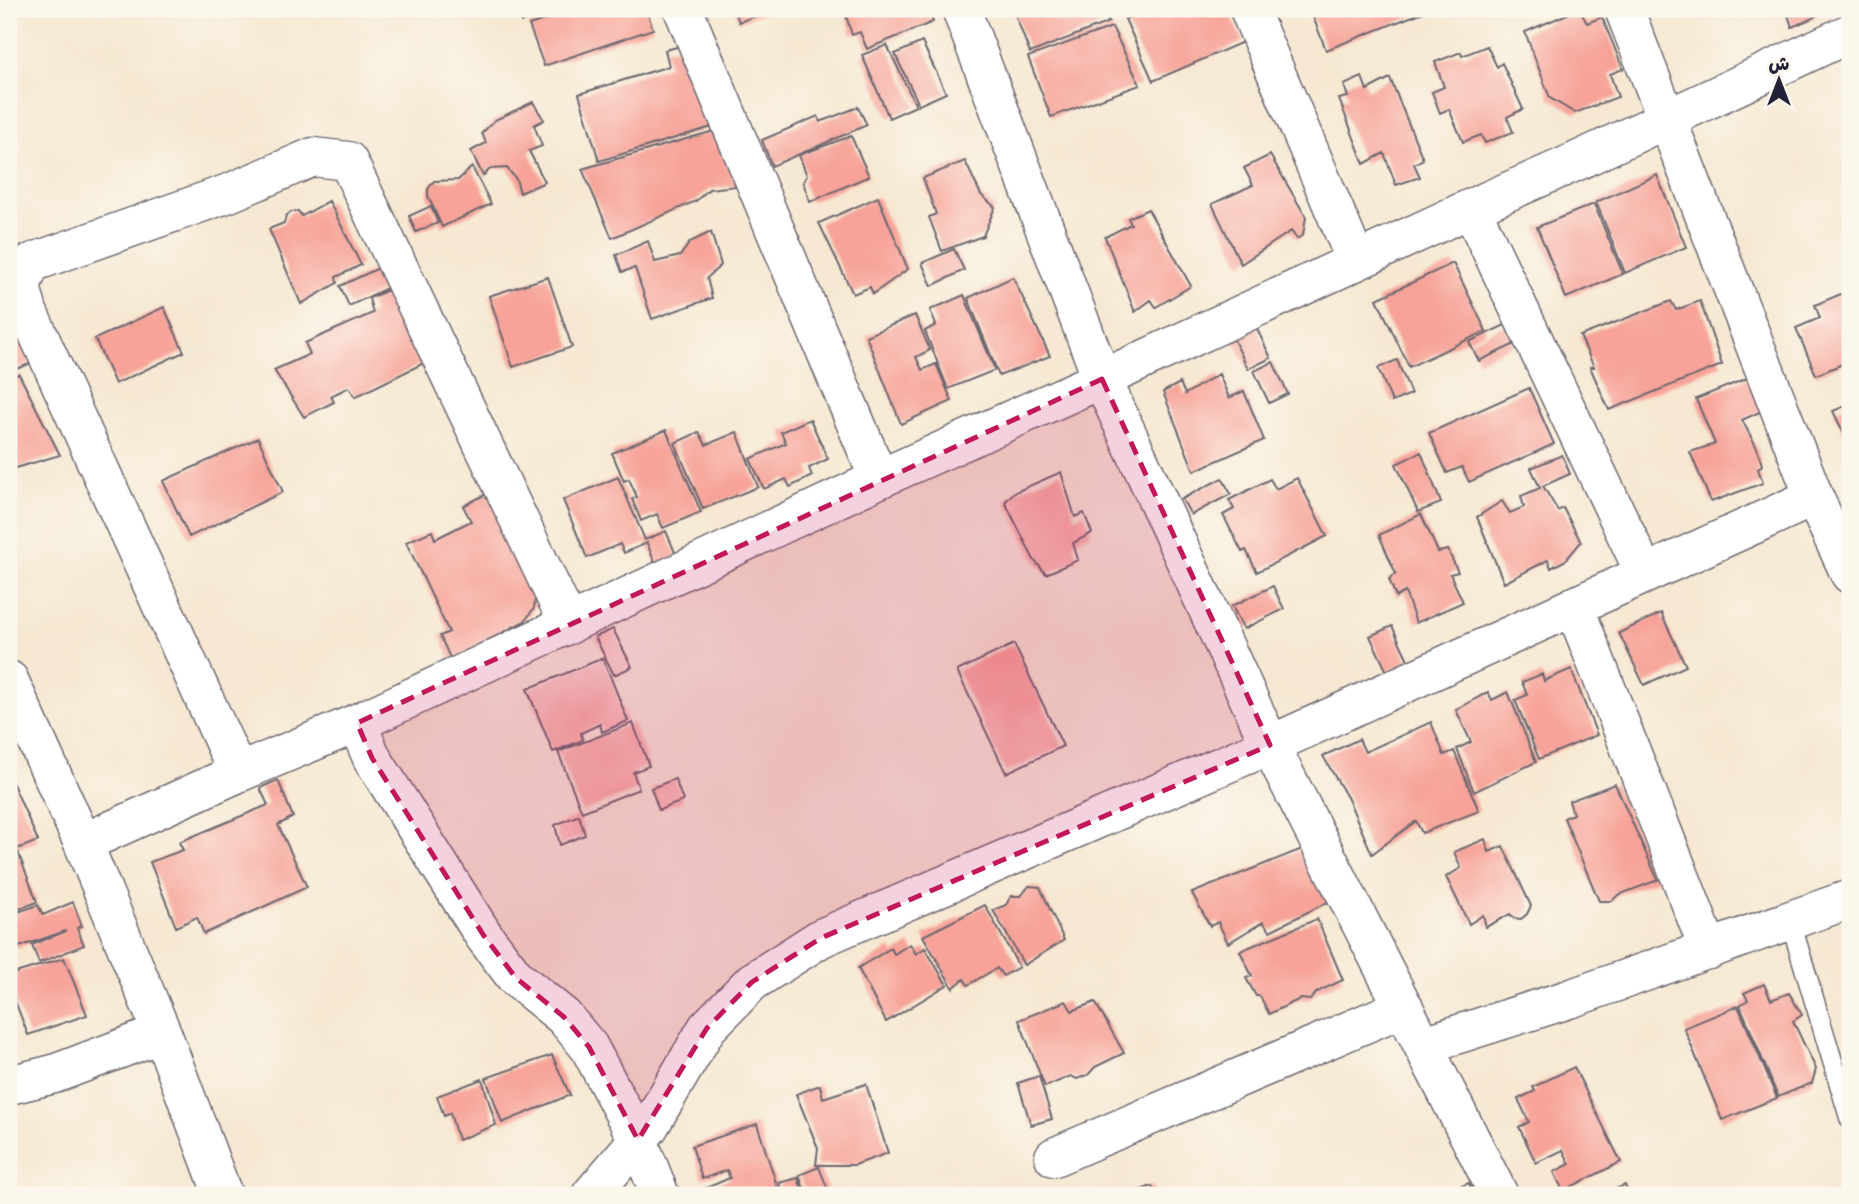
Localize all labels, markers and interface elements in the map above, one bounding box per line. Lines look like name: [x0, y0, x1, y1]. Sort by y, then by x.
north arrow: [1744, 46, 1814, 116]
text: ش: [1769, 48, 1790, 76]

